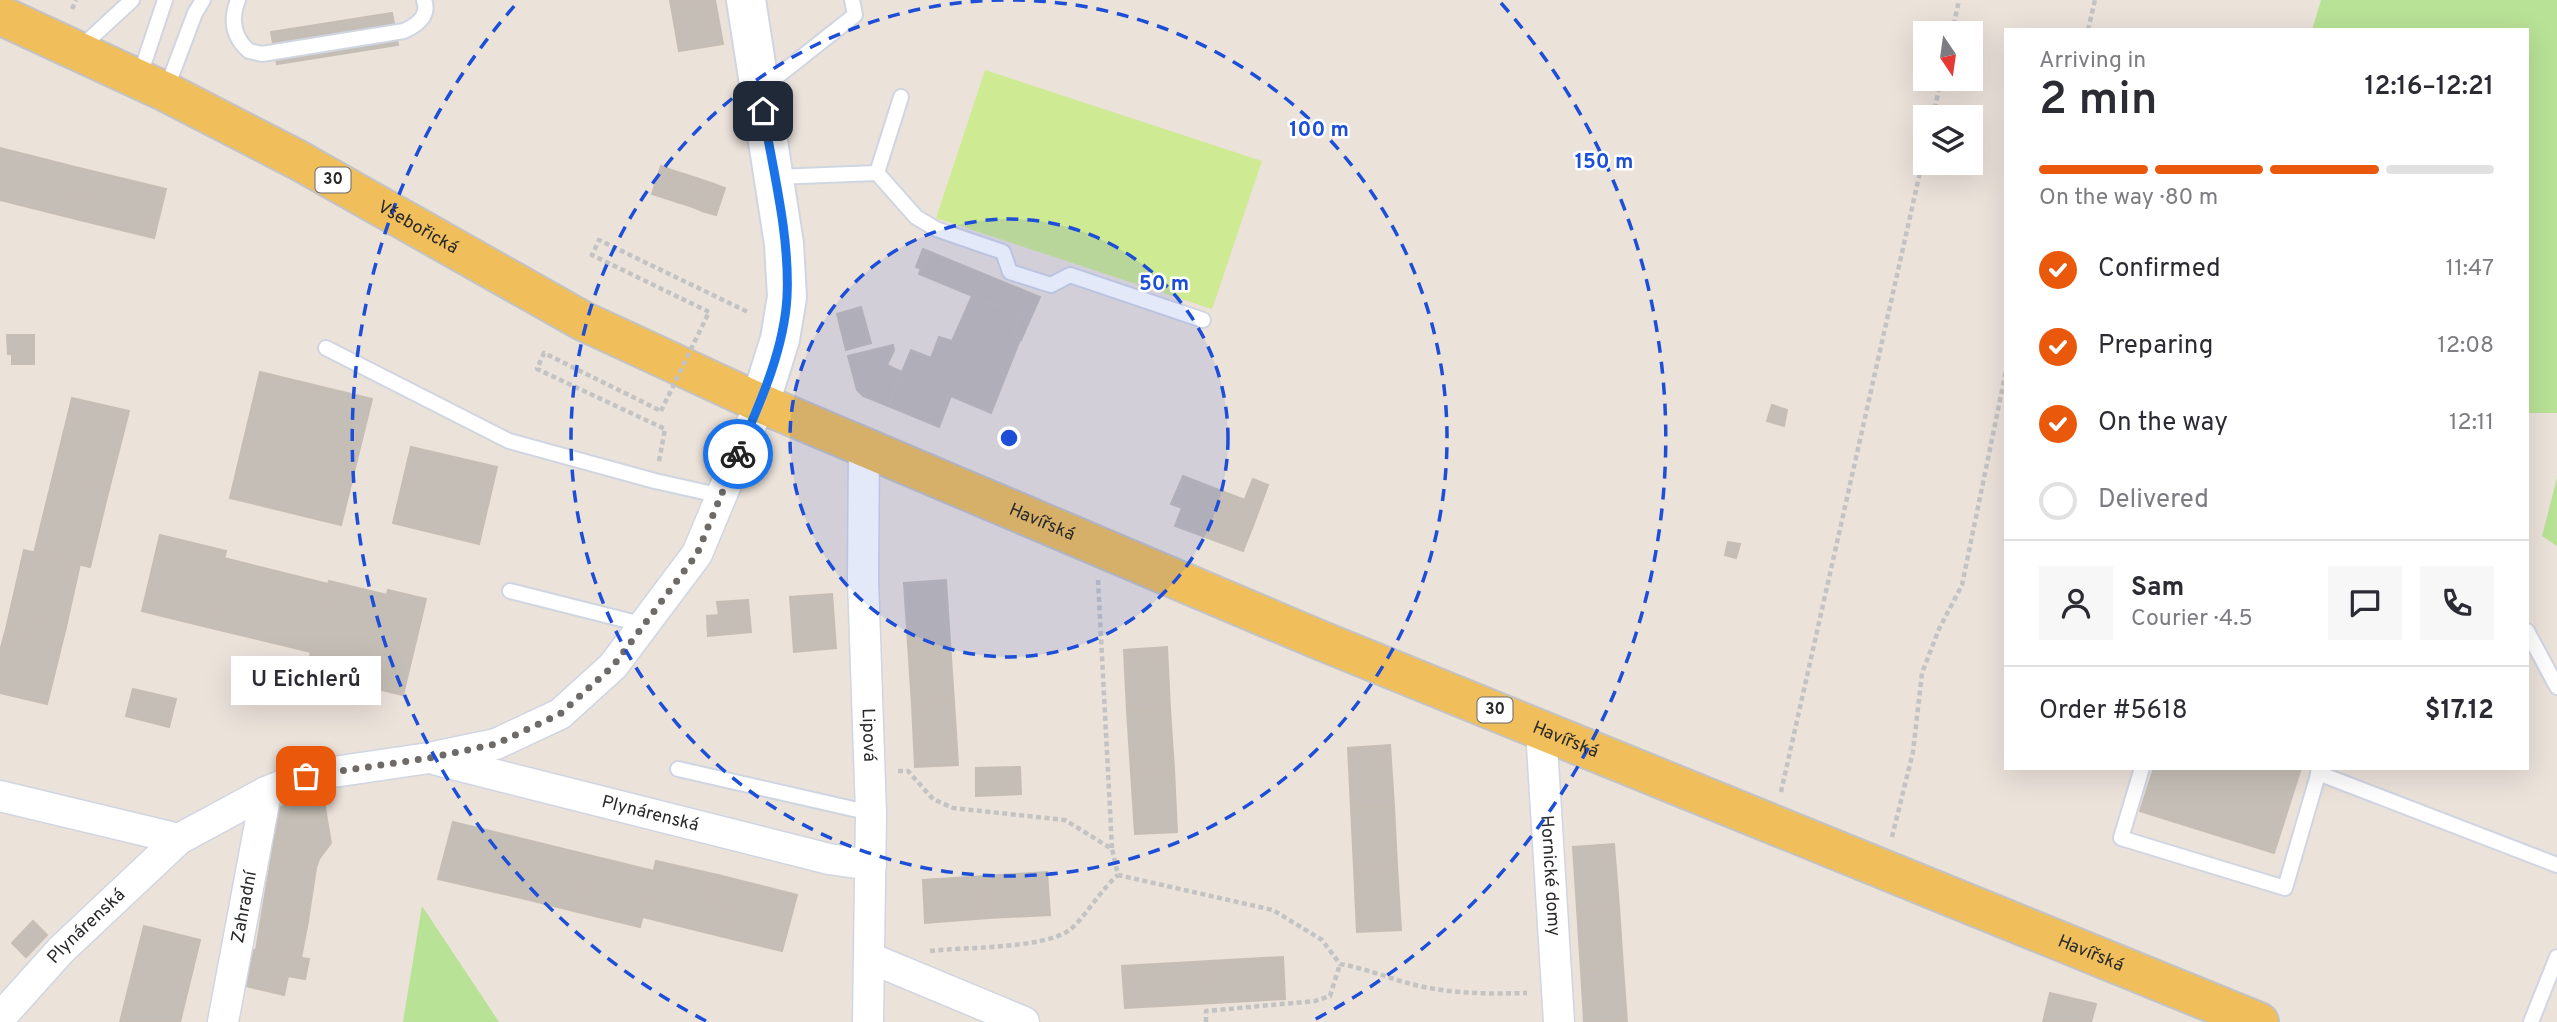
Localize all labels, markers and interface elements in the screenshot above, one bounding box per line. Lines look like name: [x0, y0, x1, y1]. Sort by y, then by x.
north arrow: [1913, 21, 1983, 91]
map controls: [1913, 21, 1983, 175]
text: Arriving in: [2039, 47, 2146, 76]
text: 12:16–12:21: [2364, 71, 2494, 104]
text: 2 min: [2039, 72, 2158, 131]
pin: [733, 81, 793, 141]
icon: home: [744, 92, 782, 130]
button: layers: [1913, 105, 1983, 175]
text: 100 m: [1289, 117, 1349, 144]
text: 150 m: [1575, 149, 1633, 176]
road number: 30: [316, 168, 350, 192]
text: On the way · 80 m: [2039, 184, 2218, 213]
street label: Všebořická: [373, 196, 462, 260]
icon: check: [2039, 251, 2077, 289]
text: Confirmed: [2098, 253, 2221, 286]
text: 11:47: [2446, 255, 2494, 284]
text: 50 m: [1139, 271, 1189, 298]
icon: check: [2039, 328, 2077, 366]
text: Preparing: [2098, 330, 2213, 363]
text: 12:08: [2437, 332, 2494, 361]
icon: check: [2039, 405, 2077, 443]
text: On the way: [2098, 407, 2228, 440]
text: 12:11: [2449, 409, 2494, 438]
courier: [703, 419, 773, 489]
centre of rings: [997, 426, 1021, 450]
icon: bike: [719, 435, 757, 473]
text: Delivered: [2098, 484, 2209, 517]
street label: Havířská: [1005, 498, 1078, 546]
button: person: [2039, 566, 2113, 640]
button: chat: [2328, 566, 2402, 640]
button: phone: [2420, 566, 2494, 640]
text: Sam: [2131, 572, 2184, 605]
text: Courier · 4.5: [2131, 605, 2253, 634]
callout: U Eichlerů: [231, 657, 381, 706]
text: U Eichlerů: [251, 666, 361, 695]
text: Order #5618: [2039, 695, 2188, 728]
text: $17.12: [2425, 695, 2494, 728]
road number: 30: [1478, 698, 1512, 722]
street label: Lipová: [856, 708, 881, 762]
street label: Havířská: [1529, 716, 1602, 764]
pin: [276, 746, 336, 806]
icon: bag: [287, 757, 325, 795]
street label: Plynárenská: [599, 791, 701, 837]
street label: Hornické domy: [1535, 815, 1565, 937]
street label: Zahradní: [227, 868, 263, 945]
street label: Plynárenská: [42, 884, 130, 969]
street label: Havířská: [2054, 930, 2127, 977]

